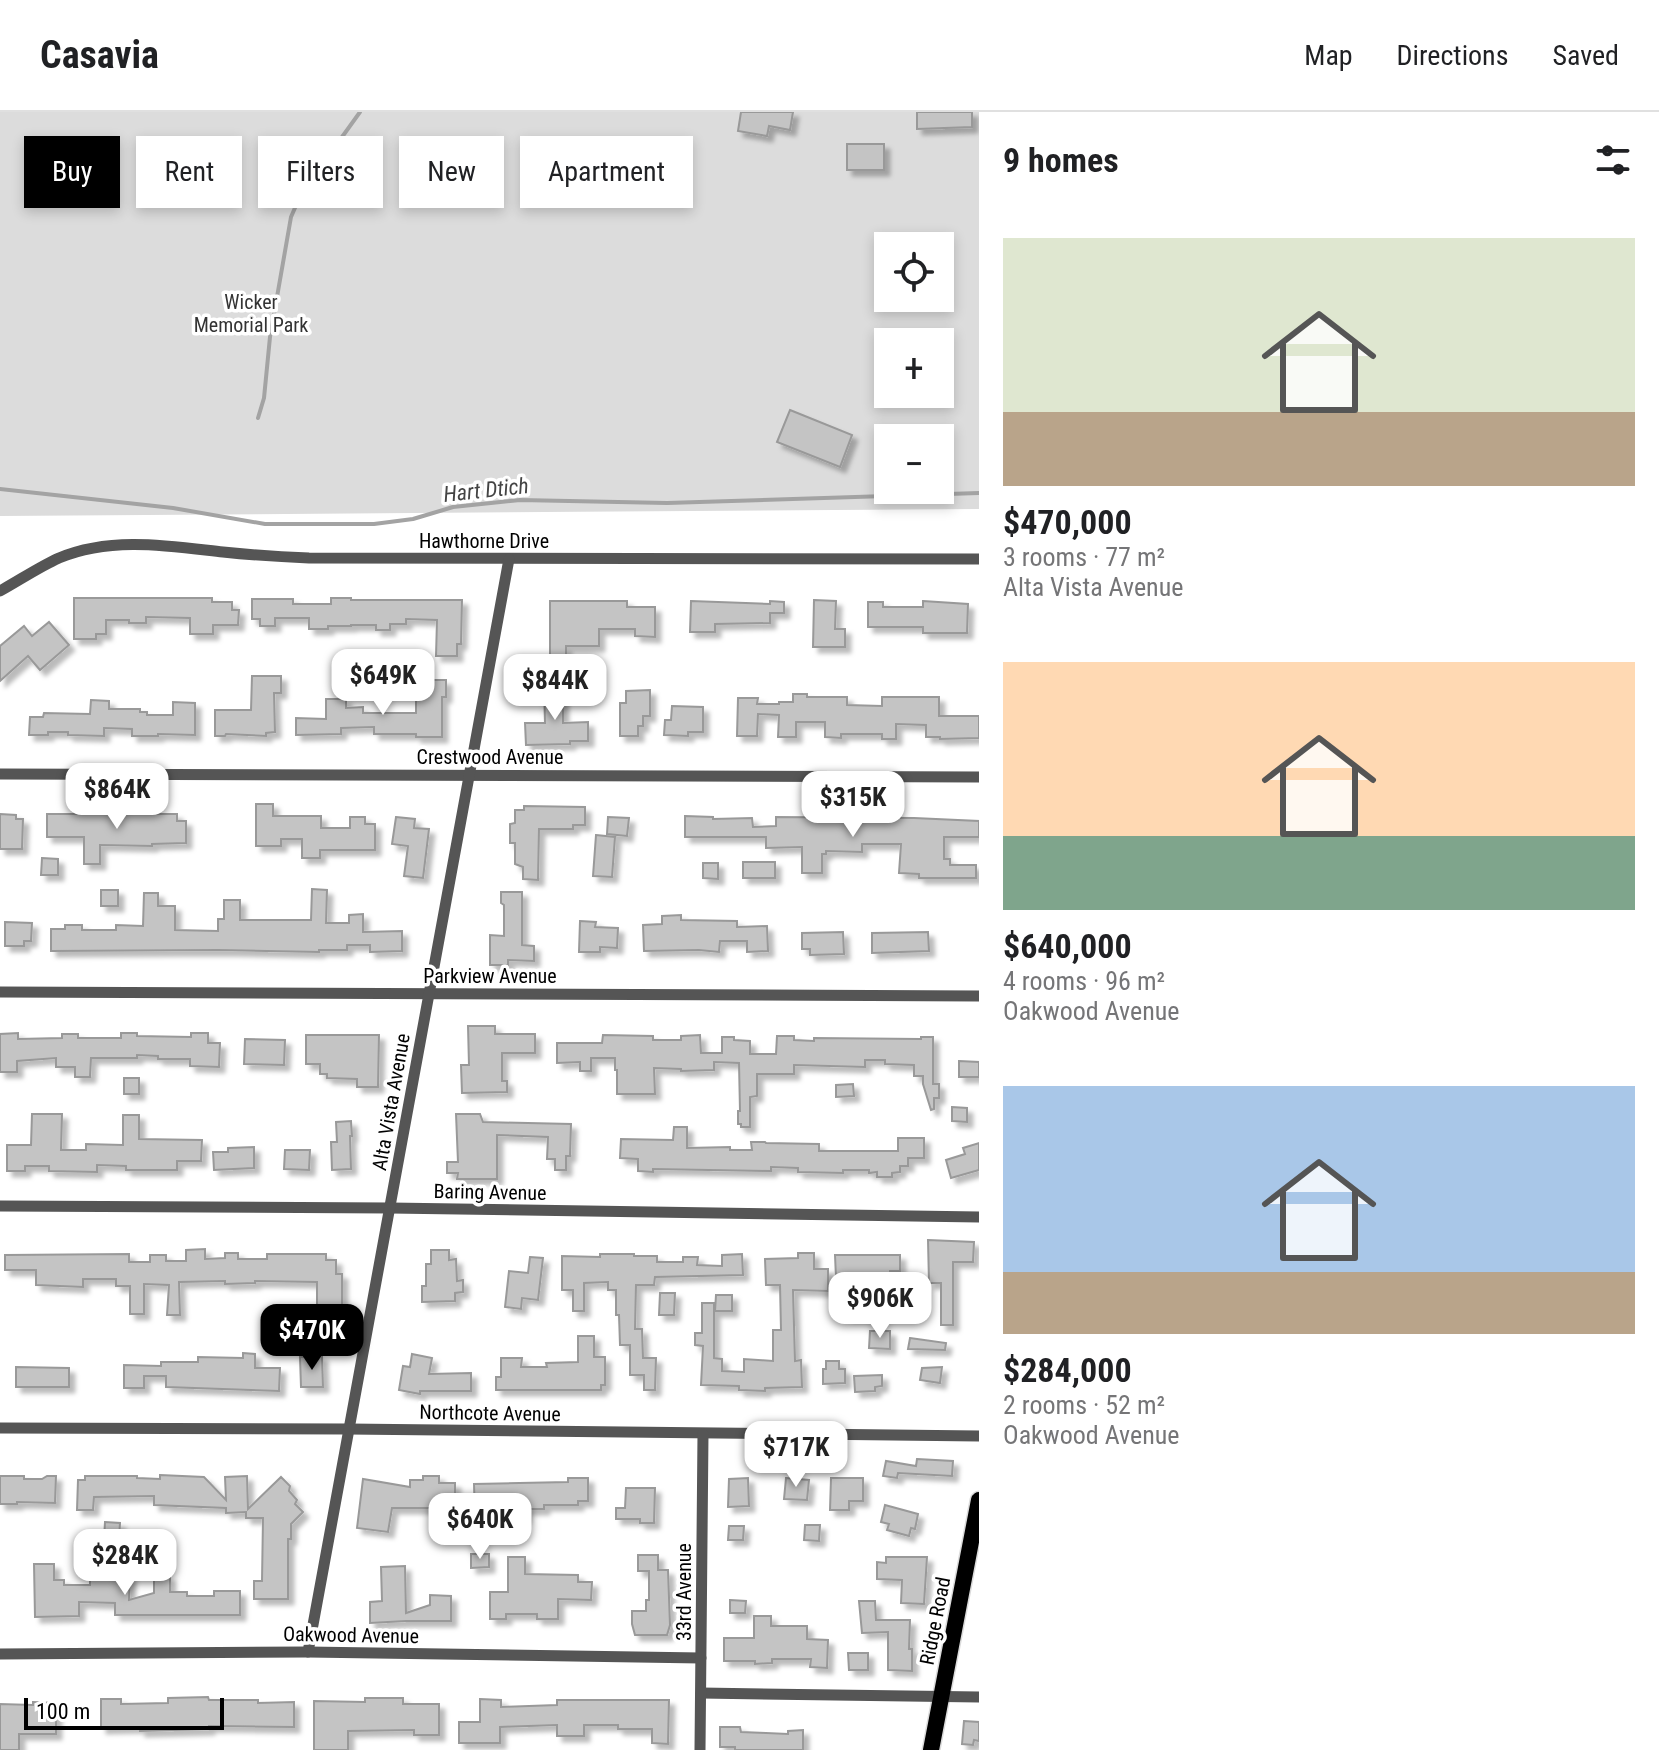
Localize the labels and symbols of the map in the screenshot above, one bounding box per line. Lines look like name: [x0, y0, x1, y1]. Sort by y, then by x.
park label: Wicker Memorial Park: [194, 290, 308, 337]
water label: Hart Dtich: [442, 473, 530, 507]
street label: Hawthorne Drive: [419, 529, 549, 553]
pin: $649K: [327, 649, 439, 717]
pin: $844K: [499, 654, 611, 722]
street label: Crestwood Avenue: [417, 745, 563, 769]
pin: $864K: [61, 763, 173, 831]
pin: $315K: [797, 771, 909, 839]
street label: Parkview Avenue: [423, 964, 557, 988]
street label: Alta Vista Avenue: [367, 1032, 415, 1172]
street label: Baring Avenue: [433, 1179, 547, 1205]
pin: $906K: [824, 1272, 936, 1340]
pin: $470K: [256, 1304, 368, 1372]
street label: Northcote Avenue: [419, 1400, 561, 1426]
pin: $717K: [740, 1421, 852, 1489]
pin: $640K: [424, 1493, 536, 1561]
pin: $284K: [69, 1529, 181, 1597]
street label: 33rd Avenue: [672, 1543, 696, 1641]
street label: Ridge Road: [915, 1575, 955, 1667]
street label: Oakwood Avenue: [283, 1622, 419, 1648]
scale bar: [24, 1694, 224, 1730]

